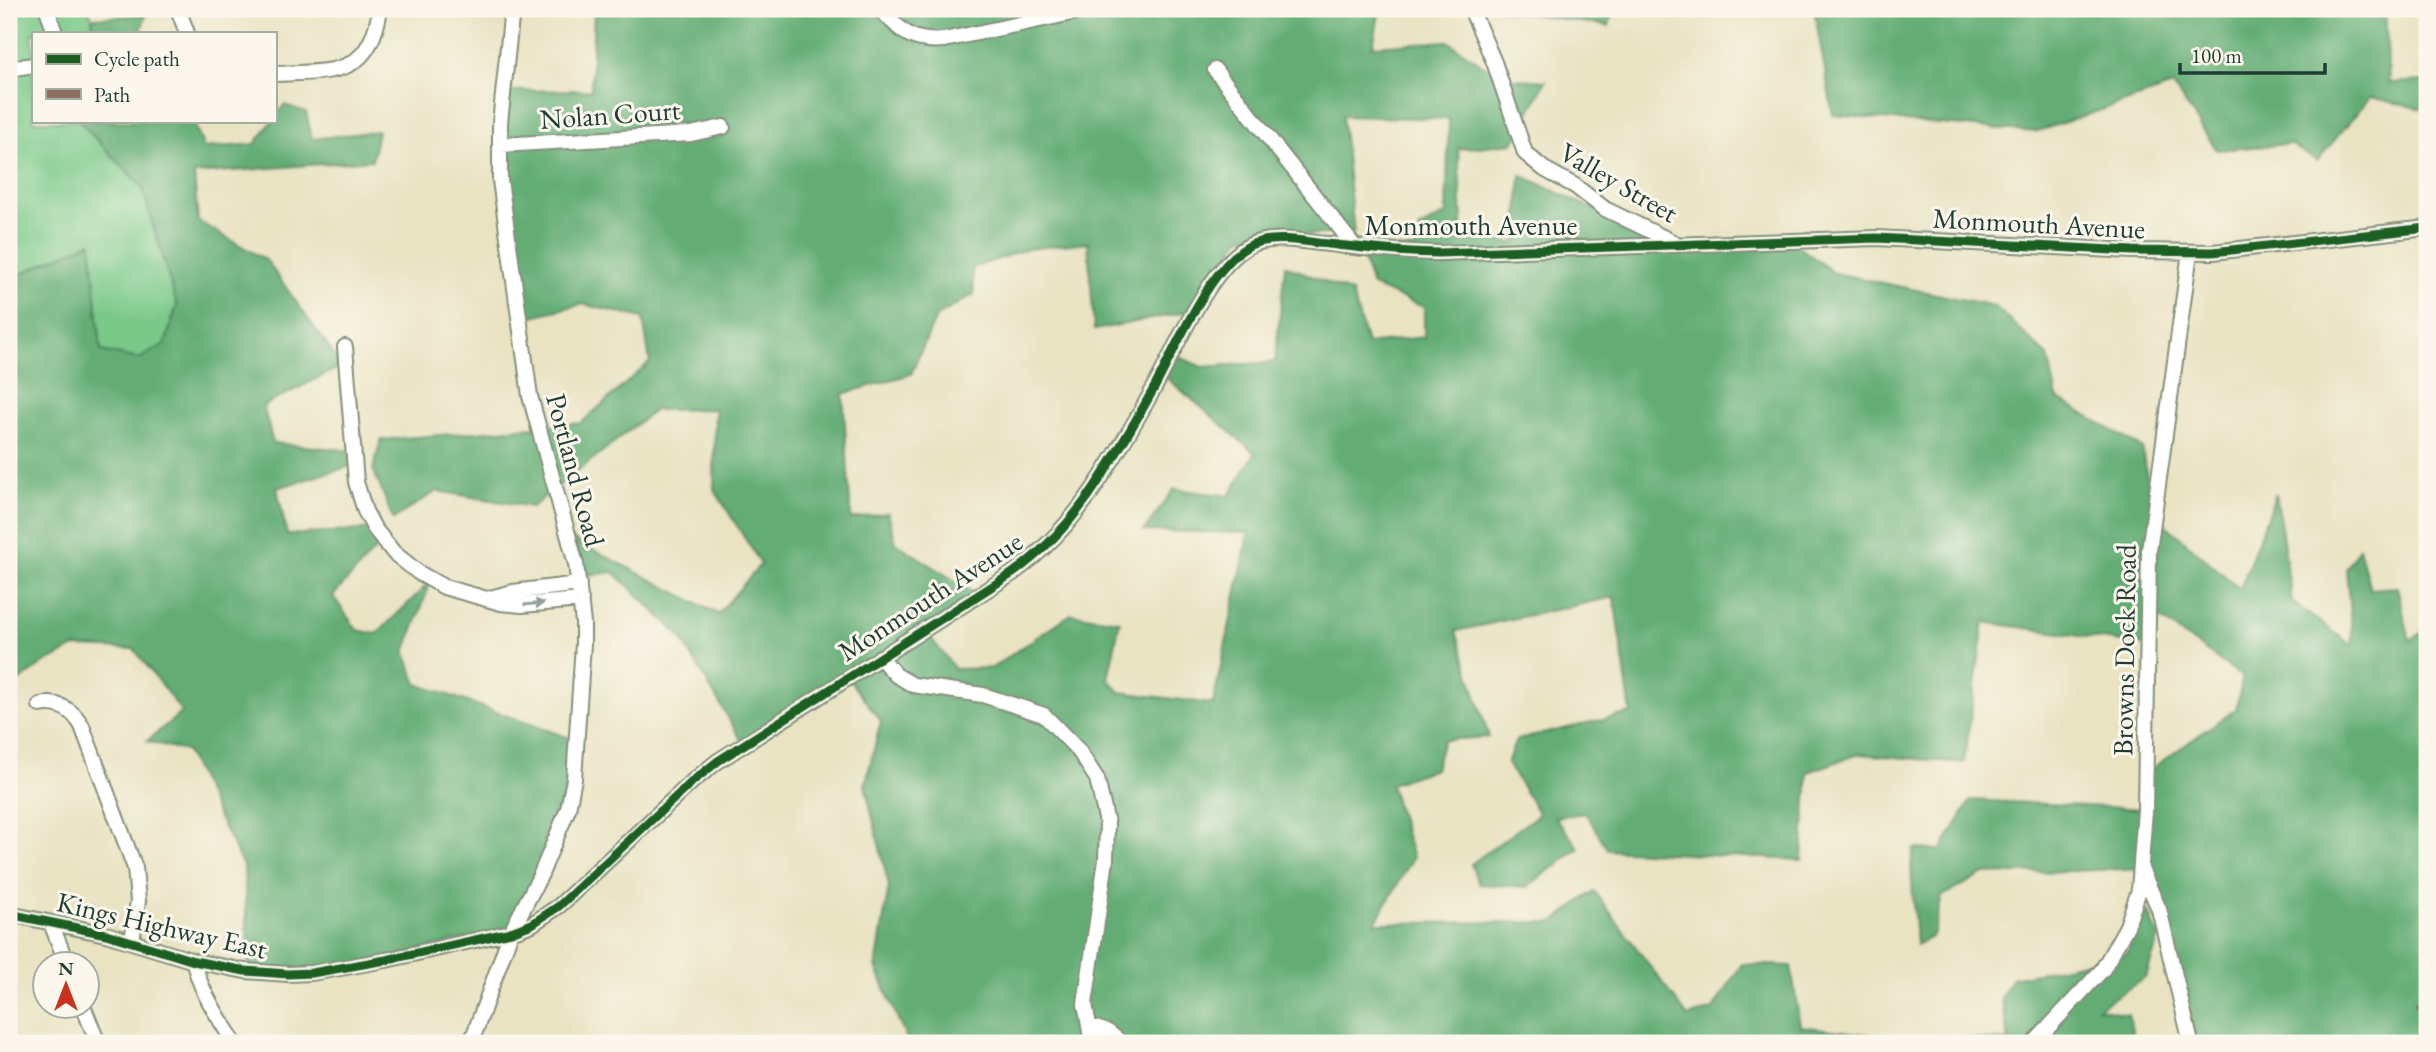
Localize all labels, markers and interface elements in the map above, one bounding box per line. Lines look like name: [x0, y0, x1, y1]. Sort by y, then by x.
legend: [32, 32, 276, 122]
scale bar: [2180, 32, 2326, 76]
text: 100 m: [2191, 42, 2242, 69]
text: Cycle path: [94, 45, 180, 72]
text: Path: [94, 81, 131, 108]
street label: Nolan Court: [539, 91, 682, 137]
street label: Valley Street: [1553, 134, 1685, 230]
street label: Monmouth Avenue: [1932, 199, 2146, 247]
street label: Monmouth Avenue: [1365, 207, 1578, 243]
street label: Portland Road: [538, 389, 614, 551]
street label: Monmouth Avenue: [831, 523, 1029, 669]
street label: Browns Dock Road: [2104, 543, 2144, 756]
one-way arrow: [524, 598, 546, 609]
street label: Kings Highway East: [53, 883, 271, 967]
north arrow: [32, 950, 102, 1020]
text: N: [58, 956, 74, 981]

